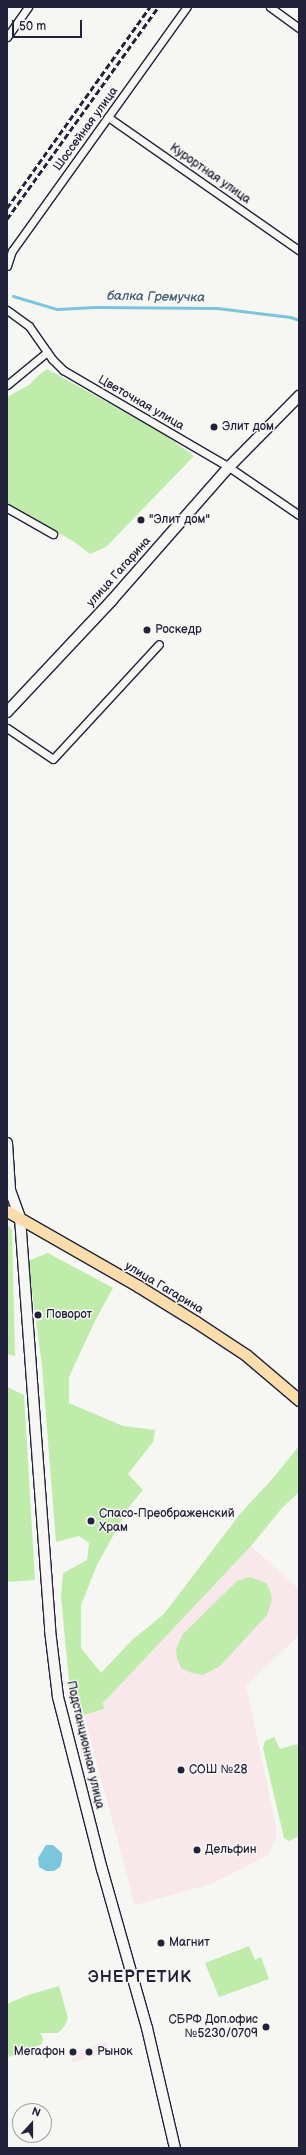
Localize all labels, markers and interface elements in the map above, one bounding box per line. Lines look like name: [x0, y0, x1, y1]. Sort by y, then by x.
scale bar: [14, 12, 84, 38]
text: 50 m: [19, 19, 46, 34]
street label: Шоссейная улица: [51, 84, 121, 174]
street label: Курортная улица: [167, 141, 253, 207]
water label: балка Гремучка: [107, 288, 205, 306]
street label: Цветочная улица: [95, 373, 187, 433]
place label: Элит дом: [222, 420, 274, 434]
marker: Элит дом: [209, 422, 219, 432]
place label: "Элит дом": [149, 513, 210, 527]
marker: "Элит дом": [136, 515, 146, 525]
street label: улица Гагарина: [84, 534, 154, 610]
place label: Роскедр: [155, 623, 202, 637]
marker: Роскедр: [142, 625, 152, 635]
street label: улица Гагарина: [122, 1259, 206, 1317]
place label: Поворот: [46, 1308, 92, 1322]
marker: Поворот: [33, 1310, 43, 1320]
place label: Спасо-Преображенский Храм: [99, 1507, 235, 1535]
marker: Спасо-Преображенский Храм: [86, 1516, 96, 1526]
street label: Подстанционная улица: [63, 1679, 107, 1811]
place label: СОШ №28: [189, 1763, 248, 1777]
marker: СОШ №28: [176, 1765, 186, 1775]
place label: Дельфин: [205, 1843, 256, 1857]
marker: Дельфин: [192, 1845, 202, 1855]
place label: Магнит: [169, 1936, 210, 1950]
marker: Магнит: [156, 1938, 166, 1948]
district label: ЭНЕРГЕТИК: [88, 1968, 192, 1988]
place label: СБРФ Доп.офис №5230/0709: [169, 2013, 258, 2041]
marker: СБРФ Доп.офис №5230/0709: [261, 2022, 271, 2032]
place label: Мегафон: [14, 2045, 65, 2059]
place label: Рынок: [97, 2045, 133, 2059]
marker: Мегафон: [68, 2047, 78, 2057]
marker: Рынок: [84, 2047, 94, 2057]
north arrow: [12, 2103, 52, 2143]
text: N: [30, 2105, 42, 2120]

